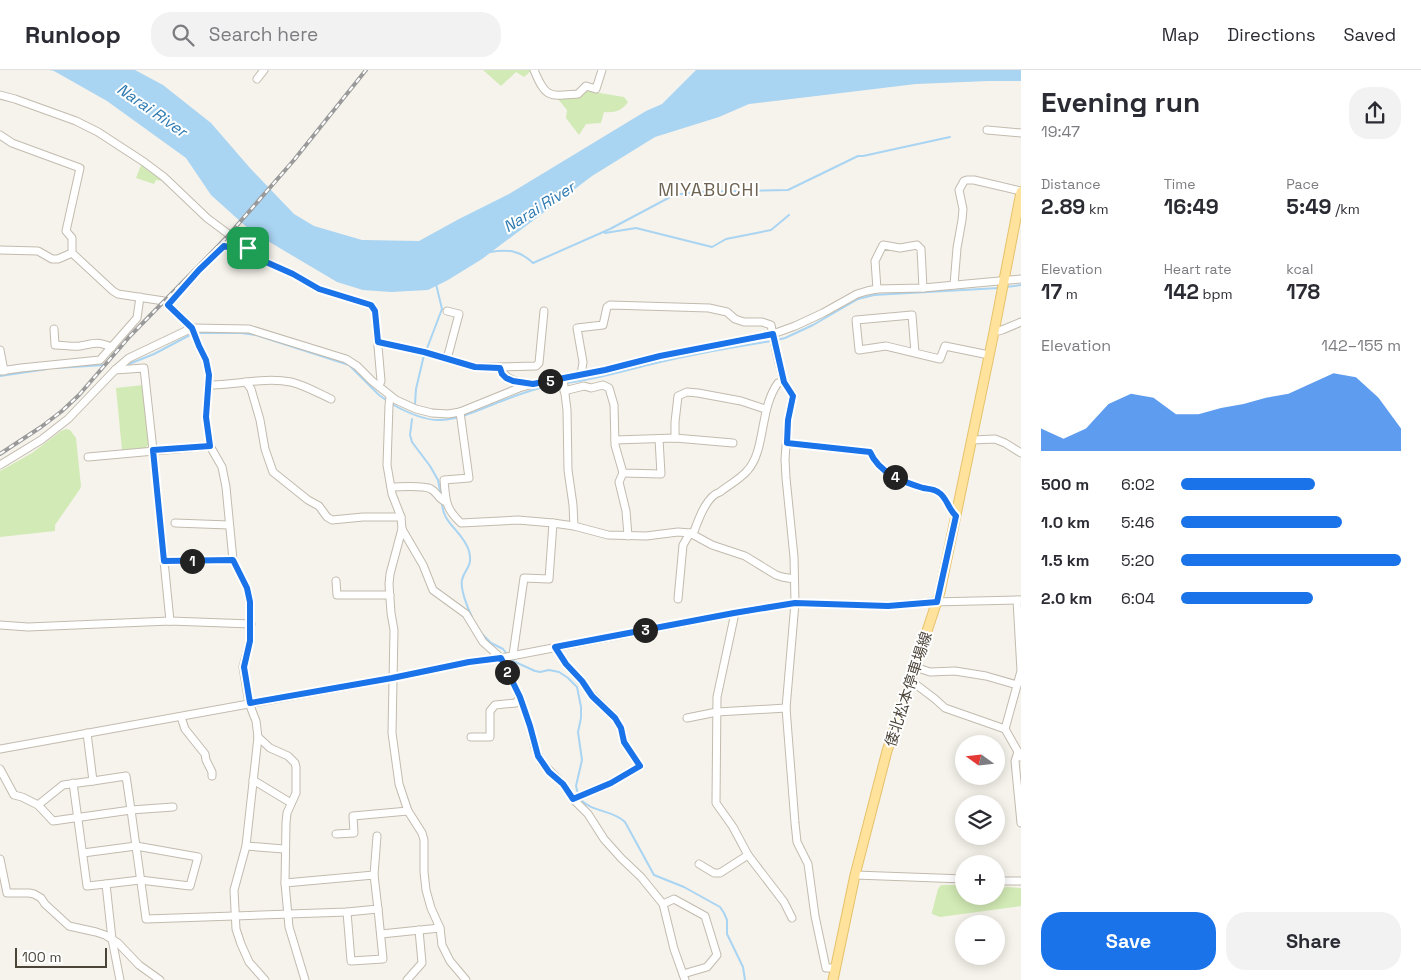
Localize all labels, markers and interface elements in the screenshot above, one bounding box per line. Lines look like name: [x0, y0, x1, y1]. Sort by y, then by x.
search box: [151, 12, 501, 57]
text: Runloop: [25, 19, 121, 50]
icon: search: [169, 21, 197, 49]
text: Search here: [209, 22, 318, 47]
text: Map: [1162, 23, 1199, 46]
text: Directions: [1227, 23, 1316, 46]
text: Saved: [1344, 23, 1396, 46]
water label: Narai River: [113, 78, 193, 143]
text: Evening run: [1041, 84, 1200, 120]
button: share: [1349, 87, 1401, 139]
text: 19:47: [1041, 121, 1080, 142]
text: Distance: [1041, 175, 1101, 193]
text: Time: [1164, 175, 1196, 193]
text: Pace: [1286, 175, 1319, 193]
water label: Narai River: [499, 176, 580, 237]
district label: MIYABUCHI: [658, 178, 760, 201]
text: 2.89: [1041, 193, 1085, 220]
text: 16:49: [1164, 193, 1219, 220]
text: 5:49: [1286, 193, 1332, 220]
text: km: [1085, 200, 1108, 218]
text: /km: [1332, 200, 1360, 218]
pin: [227, 227, 269, 269]
icon: arrive: [234, 234, 262, 262]
text: Elevation: [1041, 260, 1102, 278]
text: Heart rate: [1164, 260, 1232, 278]
text: kcal: [1286, 260, 1313, 278]
text: 17: [1041, 278, 1062, 305]
text: 142: [1164, 278, 1199, 305]
text: 178: [1286, 278, 1320, 305]
text: m: [1062, 285, 1078, 303]
text: bpm: [1199, 285, 1233, 303]
text: Elevation: [1041, 335, 1111, 356]
text: 142–155 m: [1321, 335, 1401, 356]
pin: 5: [538, 368, 562, 394]
text: 5: [546, 372, 555, 390]
pin: 4: [882, 464, 908, 490]
text: 4: [891, 468, 900, 486]
text: 500 m: [1041, 474, 1089, 495]
text: 6:02: [1121, 474, 1155, 495]
text: 1.0 km: [1041, 512, 1090, 533]
text: 5:46: [1121, 512, 1154, 533]
pin: 1: [180, 548, 204, 574]
text: 1.5 km: [1041, 550, 1089, 571]
text: 5:20: [1121, 550, 1155, 571]
text: 1: [189, 552, 196, 570]
text: 2.0 km: [1041, 588, 1092, 609]
text: 6:04: [1121, 588, 1155, 609]
pin: 3: [632, 618, 658, 642]
text: 3: [641, 621, 650, 639]
street label: 倭北松本停車場線: [880, 629, 936, 749]
pin: 2: [494, 660, 520, 684]
text: 2: [503, 663, 512, 681]
north arrow: [955, 735, 1005, 785]
map controls: [955, 735, 1005, 965]
button: layers: [955, 795, 1005, 845]
button: +: [955, 855, 1005, 905]
button: Save: [1041, 912, 1216, 970]
button: Share: [1226, 912, 1401, 970]
button: −: [955, 915, 1005, 965]
scale bar: [15, 945, 108, 968]
text: 100 m: [22, 948, 61, 966]

